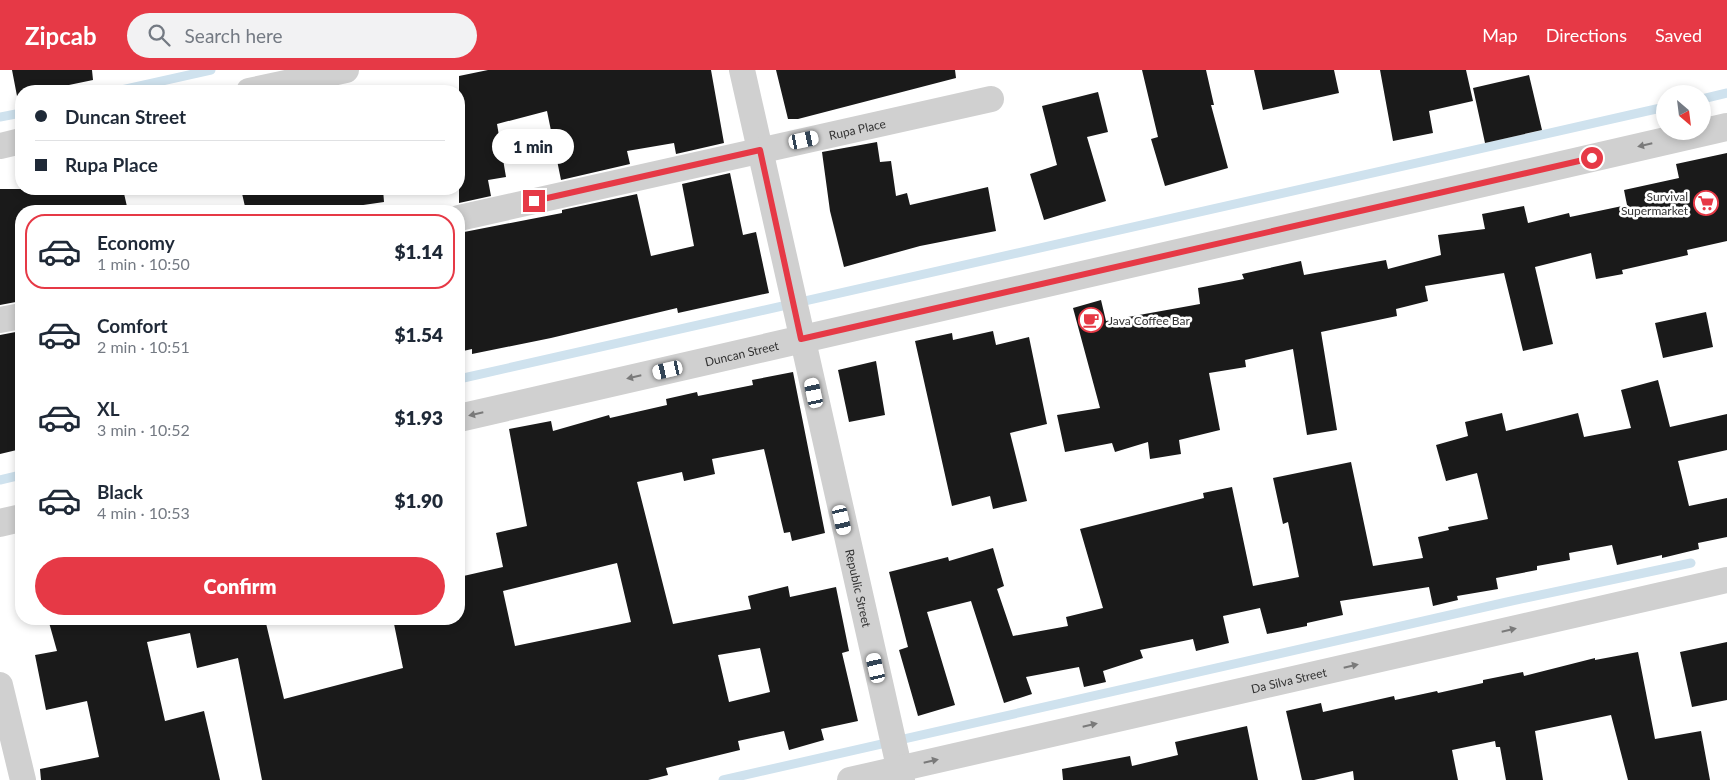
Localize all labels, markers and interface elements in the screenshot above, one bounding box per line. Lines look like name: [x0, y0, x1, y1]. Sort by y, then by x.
search box: [127, 13, 477, 58]
text: Zipcab: [25, 21, 97, 50]
icon: search: [145, 21, 173, 49]
text: Search here: [185, 24, 283, 47]
text: Map: [1482, 24, 1518, 46]
text: Directions: [1546, 24, 1627, 46]
text: Saved: [1655, 24, 1702, 46]
north arrow: [1656, 85, 1711, 140]
map controls: [1656, 85, 1711, 140]
text: Duncan Street: [65, 105, 186, 128]
street label: Rupa Place: [827, 115, 887, 143]
callout: 1 min: [493, 128, 575, 164]
car: [787, 130, 820, 150]
text: 1 min: [513, 137, 553, 156]
one-way arrow: [1638, 141, 1653, 149]
route start: [1581, 147, 1603, 169]
text: Rupa Place: [65, 153, 158, 176]
place label: Survival Supermarket: [1621, 189, 1689, 218]
route end: [523, 190, 545, 212]
supermarket icon: Survival Supermarket: [1693, 190, 1719, 216]
icon: car: [37, 229, 82, 274]
text: Economy: [97, 231, 175, 254]
text: $1.14: [394, 240, 443, 263]
text: 1 min · 10:50: [97, 254, 190, 273]
cafe icon: Java Coffee Bar: [1078, 307, 1104, 333]
icon: car: [37, 312, 82, 357]
place label: Java Coffee Bar: [1108, 313, 1190, 328]
text: Comfort: [97, 314, 168, 337]
text: $1.54: [394, 323, 443, 346]
text: 2 min · 10:51: [97, 337, 190, 356]
street label: Duncan Street: [703, 337, 781, 369]
car: [651, 359, 684, 381]
one-way arrow: [627, 373, 642, 381]
car: [803, 377, 824, 409]
icon: car: [37, 395, 82, 440]
text: XL: [97, 397, 120, 420]
text: $1.93: [394, 406, 443, 429]
one-way arrow: [468, 410, 483, 418]
text: 3 min · 10:52: [97, 420, 190, 439]
icon: car: [37, 478, 82, 523]
text: Black: [97, 480, 143, 503]
text: $1.90: [394, 489, 443, 512]
text: 4 min · 10:53: [97, 503, 190, 522]
car: [831, 504, 852, 536]
street label: Republic Street: [843, 547, 875, 629]
button: Confirm: [35, 557, 445, 615]
one-way arrow: [1501, 626, 1517, 634]
car: [865, 652, 886, 684]
one-way arrow: [1343, 662, 1358, 670]
street label: Da Silva Street: [1250, 664, 1329, 696]
one-way arrow: [1082, 721, 1097, 729]
one-way arrow: [924, 757, 939, 765]

